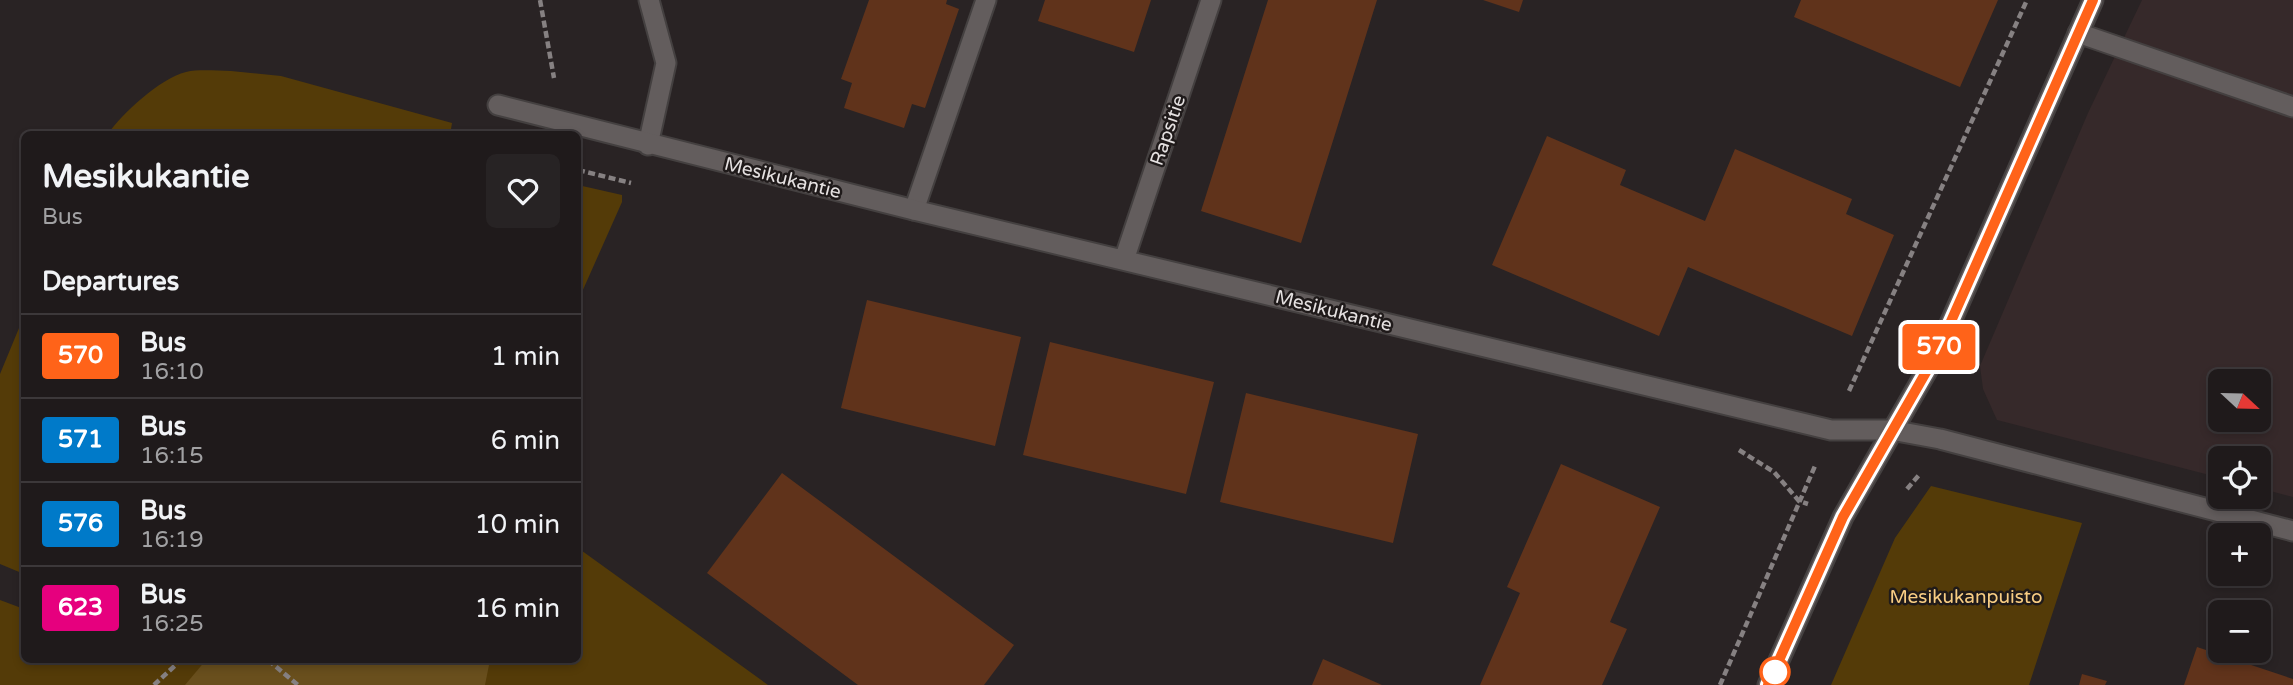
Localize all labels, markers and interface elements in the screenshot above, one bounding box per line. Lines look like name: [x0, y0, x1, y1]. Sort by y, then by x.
street label: Rapsitie: [1146, 92, 1190, 168]
street label: Mesikukantie: [722, 153, 843, 203]
button: heart: [486, 154, 560, 228]
text: Mesikukantie: [42, 157, 250, 196]
text: Bus: [42, 203, 83, 231]
text: Departures: [42, 266, 179, 297]
street label: Mesikukantie: [1273, 286, 1394, 336]
line badge: 570: [1899, 324, 1979, 370]
text: Bus: [140, 327, 186, 358]
text: 570: [1916, 332, 1962, 361]
text: 570: [58, 341, 103, 370]
text: 1 min: [491, 341, 560, 372]
text: 16:10: [140, 358, 204, 386]
north arrow: [2208, 369, 2272, 432]
map controls: [2208, 369, 2271, 663]
text: Bus: [140, 411, 186, 442]
text: 571: [58, 425, 103, 454]
text: 6 min: [491, 425, 560, 456]
text: 16:15: [140, 442, 204, 470]
button: locate: [2208, 446, 2271, 509]
text: Bus: [140, 495, 186, 526]
text: 576: [58, 509, 103, 538]
text: 10 min: [474, 509, 560, 540]
button: +: [2208, 523, 2271, 586]
text: 16:19: [140, 526, 204, 554]
text: Bus: [140, 579, 186, 610]
park label: Mesikukanpuisto: [1889, 586, 2043, 608]
text: 623: [58, 593, 103, 622]
text: 16 min: [474, 593, 560, 624]
button: −: [2208, 600, 2271, 663]
text: 16:25: [140, 610, 204, 638]
unlabelled marker: [1760, 657, 1790, 685]

